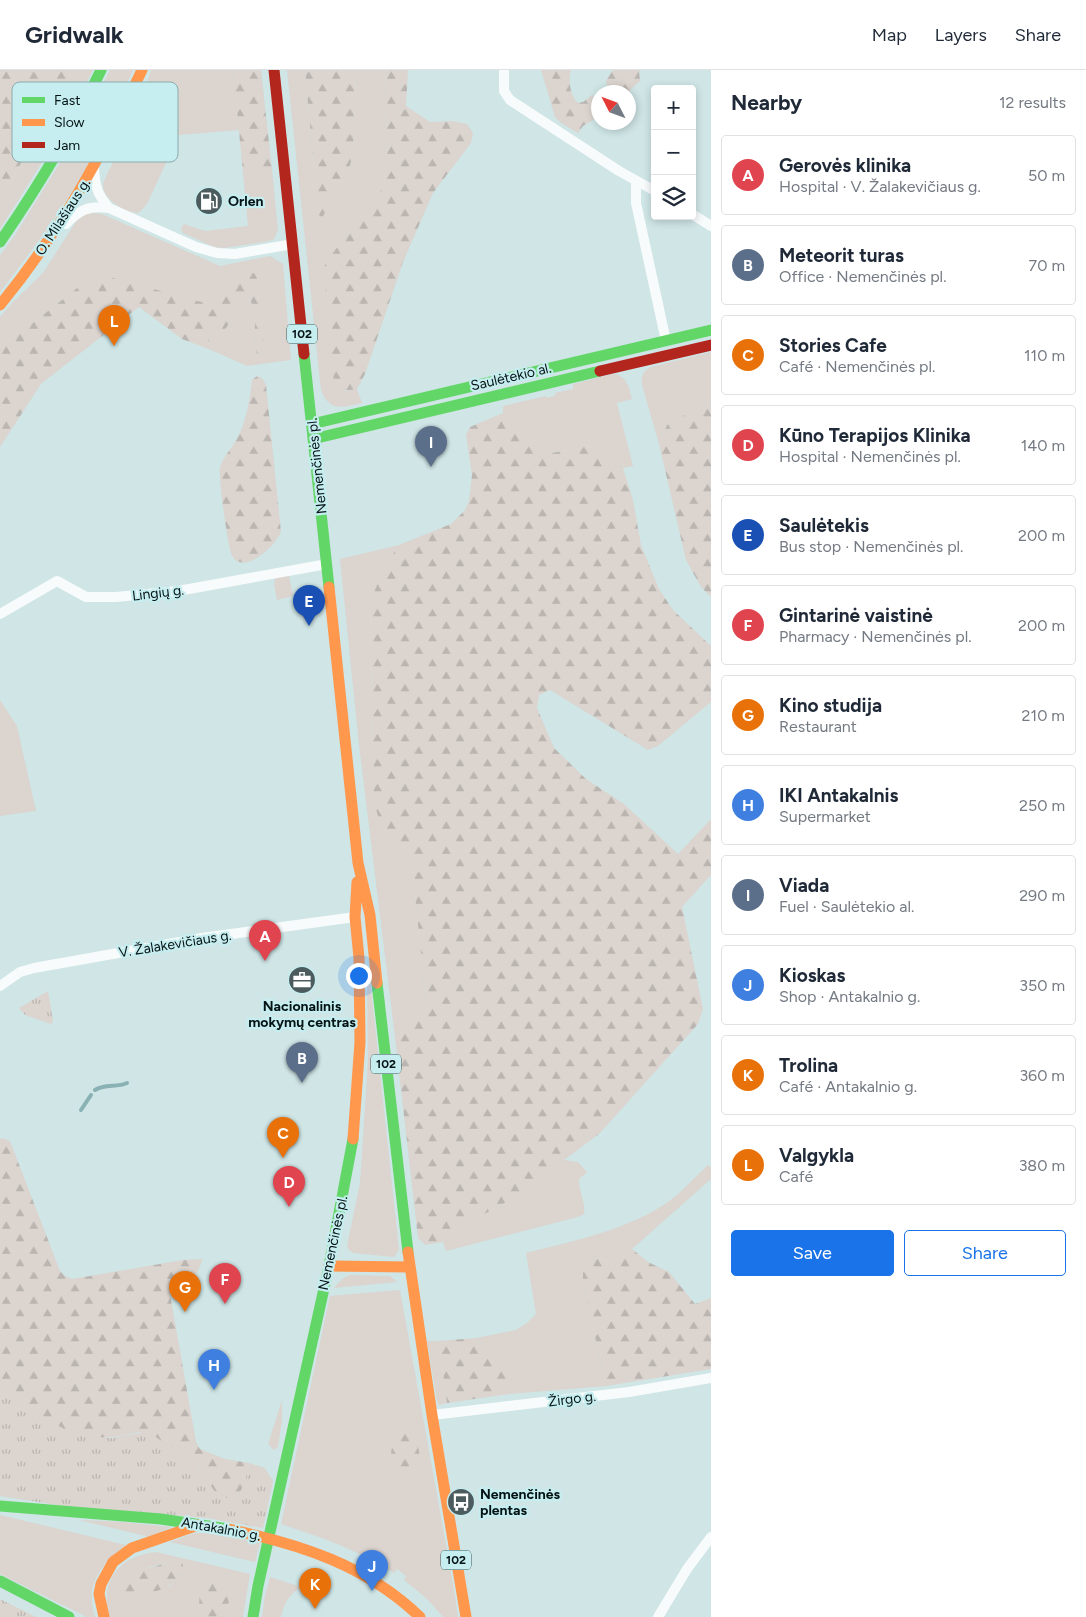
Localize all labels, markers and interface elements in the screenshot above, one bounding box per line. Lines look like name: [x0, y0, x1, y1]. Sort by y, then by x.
text: Gridwalk: [25, 20, 124, 49]
text: Map: [872, 24, 907, 46]
text: Layers: [935, 24, 987, 46]
text: Share: [1015, 24, 1061, 46]
legend: [12, 82, 178, 162]
north arrow: [591, 85, 636, 130]
map controls: [651, 85, 696, 220]
button: +: [651, 85, 696, 130]
text: Nearby: [731, 90, 802, 115]
text: Fast: [54, 92, 80, 109]
text: 12 results: [999, 93, 1066, 112]
text: Slow: [54, 114, 85, 131]
button: −: [651, 130, 696, 175]
text: Jam: [54, 137, 80, 154]
text: Gerovės klinika: [779, 154, 911, 177]
text: A: [742, 166, 754, 185]
text: 50 m: [1028, 166, 1065, 185]
street label: O. Milašiaus g.: [32, 175, 94, 259]
button: layers: [651, 175, 696, 220]
text: Hospital · V. Žalakevičiaus g.: [779, 177, 981, 196]
fuel station icon: Orlen: [194, 186, 224, 216]
place label: Orlen: [228, 193, 264, 210]
text: Meteorit turas: [779, 244, 904, 267]
text: B: [743, 256, 753, 275]
text: 70 m: [1029, 256, 1065, 275]
text: Office · Nemenčinės pl.: [779, 267, 946, 286]
pin: L: [98, 305, 130, 346]
road number: 102: [287, 324, 317, 344]
text: Stories Cafe: [779, 334, 887, 357]
text: C: [742, 346, 754, 365]
text: 110 m: [1024, 346, 1065, 365]
text: Café · Nemenčinės pl.: [779, 357, 935, 376]
street label: Saulėtekio al.: [469, 359, 553, 394]
street label: Nemenčinės pl.: [303, 417, 330, 515]
text: Kūno Terapijos Klinika: [779, 424, 971, 447]
pin: I: [415, 426, 447, 467]
text: D: [742, 436, 754, 455]
text: 140 m: [1021, 436, 1065, 455]
text: Hospital · Nemenčinės pl.: [779, 447, 961, 466]
text: Saulėtekis: [779, 514, 869, 537]
text: E: [743, 526, 753, 545]
text: 200 m: [1018, 526, 1065, 545]
text: Bus stop · Nemenčinės pl.: [779, 537, 963, 556]
street label: Lingių g.: [131, 581, 185, 605]
pin: E: [293, 585, 325, 626]
text: Gintarinė vaistinė: [779, 604, 933, 627]
text: F: [744, 616, 752, 635]
text: 200 m: [1018, 616, 1065, 635]
text: Pharmacy · Nemenčinės pl.: [779, 627, 972, 646]
text: Kino studija: [779, 694, 882, 717]
text: G: [742, 706, 754, 725]
text: 210 m: [1022, 706, 1065, 725]
text: Restaurant: [779, 717, 857, 736]
text: IKI Antakalnis: [779, 784, 898, 807]
text: H: [742, 796, 754, 815]
text: 250 m: [1019, 796, 1065, 815]
text: Supermarket: [779, 807, 871, 826]
text: Viada: [779, 874, 829, 897]
text: I: [746, 886, 750, 905]
text: 290 m: [1019, 886, 1065, 905]
text: Fuel · Saulėtekio al.: [779, 897, 914, 916]
pin: A: [249, 920, 281, 961]
street label: V. Žalakevičiaus g.: [117, 927, 233, 961]
your location: [346, 963, 372, 989]
text: Kioskas: [779, 964, 845, 987]
office icon: Nacionalinis mokymų centras: [287, 965, 317, 995]
text: J: [744, 976, 752, 995]
text: 350 m: [1019, 976, 1065, 995]
text: Shop · Antakalnio g.: [779, 987, 920, 1006]
place label: Nacionalinis mokymų centras: [248, 998, 356, 1031]
pin: B: [286, 1042, 318, 1083]
road number: 102: [371, 1054, 401, 1074]
text: Trolina: [779, 1054, 838, 1077]
text: K: [743, 1066, 753, 1085]
text: 360 m: [1019, 1066, 1065, 1085]
text: Café · Antakalnio g.: [779, 1077, 917, 1096]
pin: C: [267, 1117, 299, 1158]
text: Valgykla: [779, 1144, 854, 1167]
text: L: [744, 1156, 752, 1175]
text: 380 m: [1019, 1156, 1065, 1175]
pin: D: [273, 1166, 305, 1207]
text: Café: [779, 1167, 813, 1186]
street label: Nemenčinės pl.: [315, 1194, 351, 1292]
button: Save: [731, 1230, 894, 1276]
button: Share: [904, 1230, 1066, 1276]
pin: F: [209, 1263, 241, 1304]
pin: G: [169, 1271, 201, 1312]
pin: H: [198, 1349, 230, 1390]
street label: Žirgo g.: [547, 1388, 597, 1410]
place label: Nemenčinės plentas: [480, 1486, 561, 1519]
bus stop icon: Nemenčinės plentas: [446, 1487, 476, 1517]
street label: Antakalnio g.: [180, 1514, 262, 1544]
pin: J: [356, 1550, 388, 1591]
road number: 102: [441, 1550, 471, 1570]
pin: K: [299, 1568, 331, 1609]

